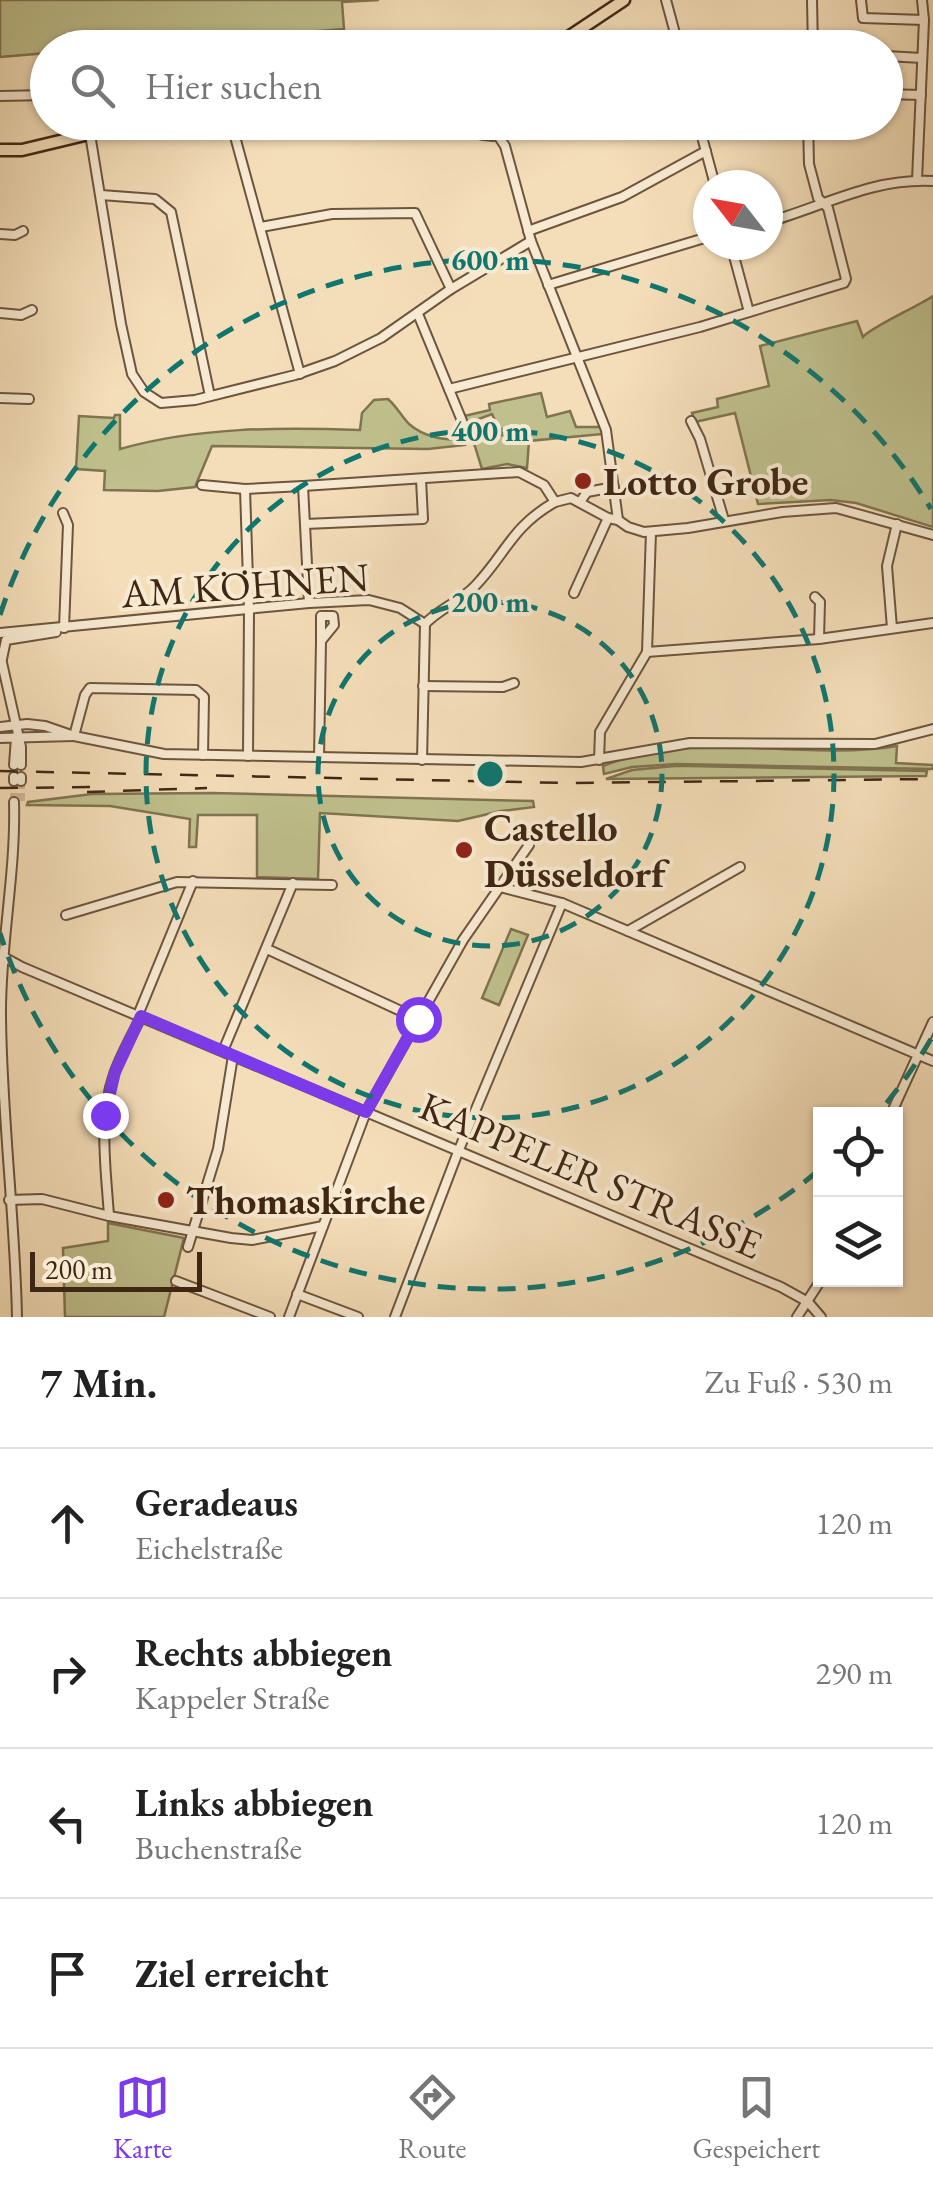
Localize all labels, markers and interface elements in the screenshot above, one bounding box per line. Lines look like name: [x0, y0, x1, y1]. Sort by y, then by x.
search box: [30, 30, 903, 140]
icon: search: [65, 58, 120, 113]
text: Hier suchen: [145, 61, 322, 110]
north arrow: [693, 170, 783, 260]
text: 600 m: [451, 240, 529, 279]
text: 400 m: [451, 411, 529, 450]
place label: Lotto Grobe: [603, 455, 808, 507]
marker: Lotto Grobe: [572, 470, 594, 492]
street label: AM KÖHNEN: [119, 550, 371, 620]
text: 200 m: [451, 582, 529, 621]
centre of rings: [472, 756, 508, 792]
place label: Castello Düsseldorf: [484, 801, 670, 899]
marker: Castello Düsseldorf: [453, 839, 475, 861]
route start: [396, 997, 442, 1043]
street label: KAPPELER STRASSE: [412, 1079, 770, 1271]
route end: [83, 1093, 129, 1139]
map controls: [813, 1107, 903, 1287]
button: locate: [813, 1107, 903, 1197]
place label: Thomaskirche: [186, 1174, 425, 1226]
marker: Thomaskirche: [155, 1189, 177, 1211]
button: layers: [813, 1197, 903, 1287]
scale bar: [30, 1247, 202, 1292]
text: 200 m: [45, 1251, 113, 1287]
text: 7 Min.: [40, 1355, 157, 1410]
text: Zu Fuß · 530 m: [704, 1361, 893, 1403]
text: Geradeaus: [135, 1478, 298, 1527]
icon: ahead: [40, 1496, 95, 1551]
text: 120 m: [816, 1502, 893, 1544]
text: Eichelstraße: [135, 1527, 283, 1569]
text: Rechts abbiegen: [135, 1628, 393, 1677]
icon: right: [40, 1646, 95, 1701]
text: 290 m: [816, 1652, 893, 1694]
text: Kappeler Straße: [135, 1677, 330, 1719]
text: Links abbiegen: [135, 1778, 373, 1827]
icon: left: [40, 1796, 95, 1851]
text: 120 m: [816, 1802, 893, 1844]
text: Buchenstraße: [135, 1827, 302, 1869]
icon: arrive: [40, 1946, 95, 2001]
text: Ziel erreicht: [135, 1949, 329, 1998]
tab: Karte: [113, 2070, 172, 2166]
tab: Route: [398, 2070, 467, 2166]
tab: Gespeichert: [692, 2070, 820, 2166]

